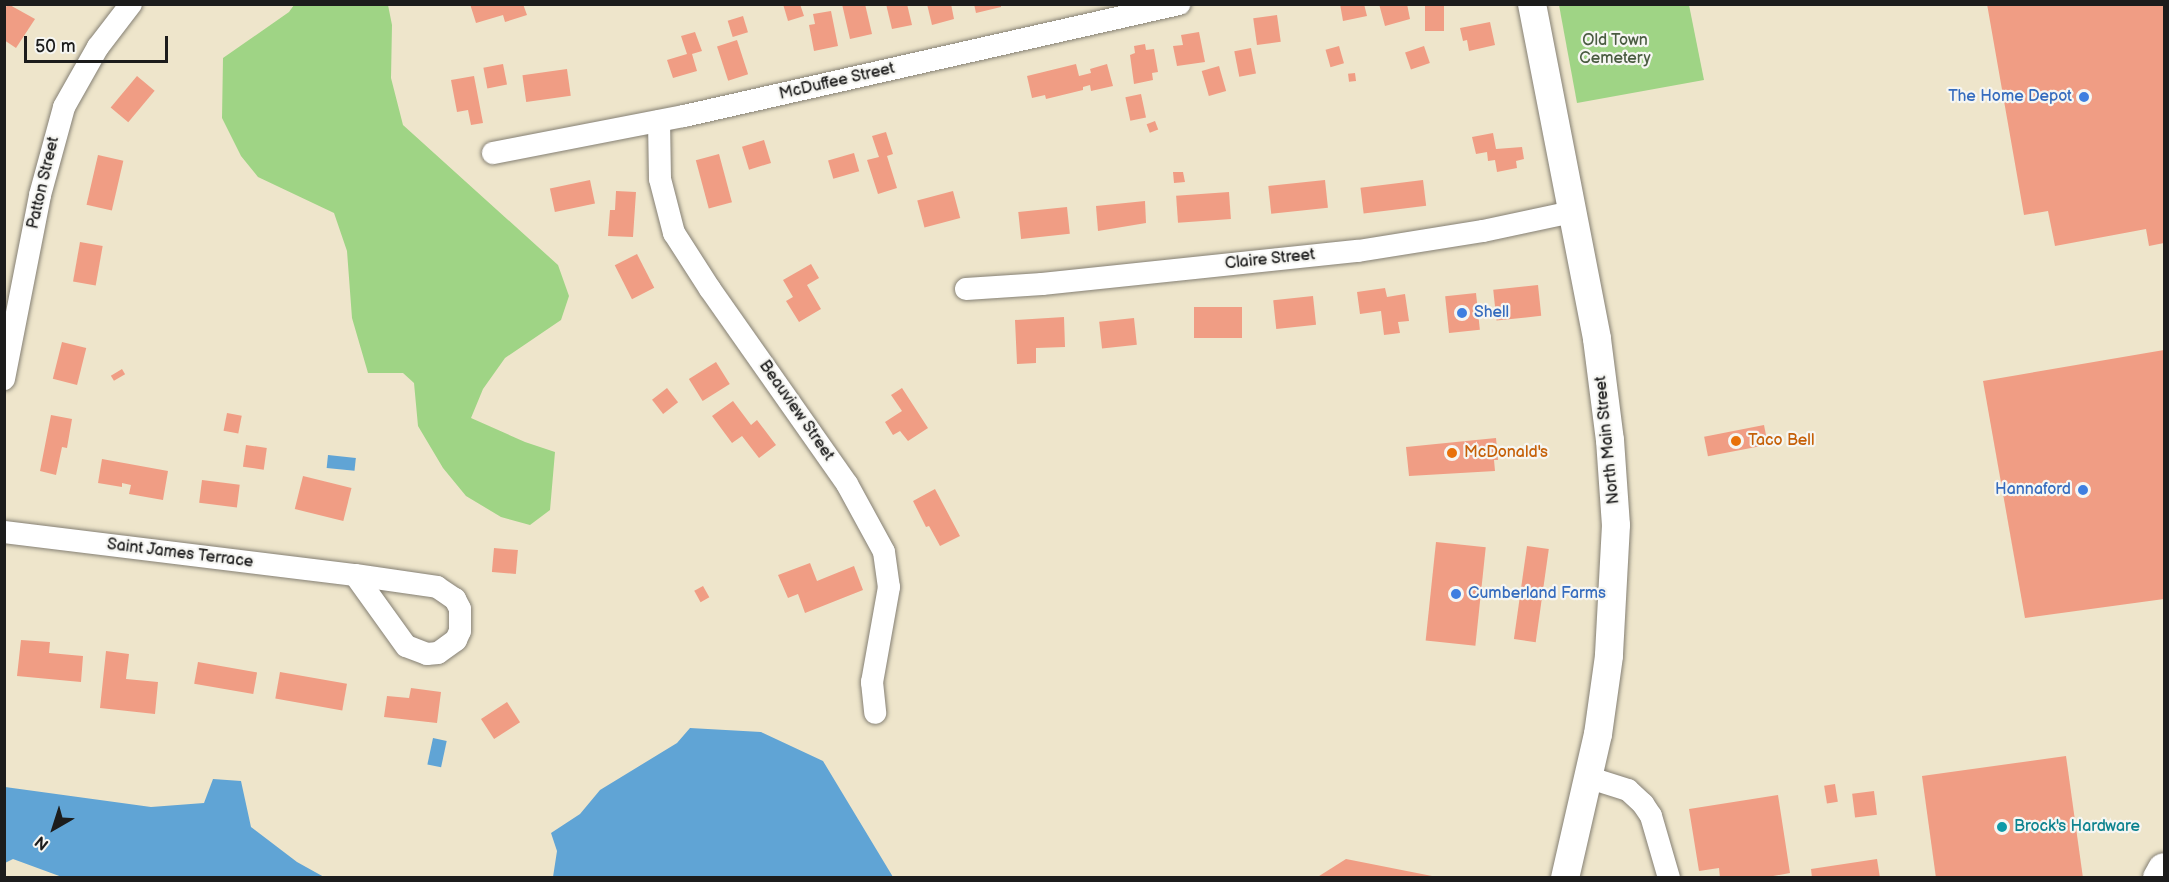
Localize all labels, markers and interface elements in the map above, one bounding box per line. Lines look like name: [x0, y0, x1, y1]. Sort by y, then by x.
scale bar: [27, 24, 171, 62]
park label: Old Town Cemetery: [1579, 31, 1651, 69]
text: 50 m: [35, 36, 76, 57]
street label: McDuffee Street: [777, 59, 897, 105]
place label: The Home Depot: [1948, 87, 2072, 107]
marker: The Home Depot: [2077, 90, 2091, 104]
street label: Patton Street: [24, 135, 64, 231]
street label: Claire Street: [1224, 246, 1316, 274]
place label: Shell: [1474, 303, 1509, 323]
marker: Shell: [1455, 306, 1469, 320]
street label: Beauview Street: [754, 357, 838, 465]
street label: North Main Street: [1592, 375, 1624, 505]
place label: Taco Bell: [1748, 431, 1814, 451]
marker: Taco Bell: [1729, 434, 1743, 448]
place label: McDonald's: [1464, 443, 1548, 463]
marker: McDonald's: [1445, 446, 1459, 460]
place label: Hannaford: [1995, 480, 2071, 500]
marker: Hannaford: [2076, 483, 2090, 497]
street label: Saint James Terrace: [105, 535, 255, 573]
place label: Cumberland Farms: [1468, 584, 1606, 604]
marker: Cumberland Farms: [1449, 587, 1463, 601]
north arrow: [24, 798, 84, 858]
place label: Brock's Hardware: [2014, 817, 2140, 837]
marker: Brock's Hardware: [1995, 820, 2009, 834]
text: N: [32, 831, 53, 854]

